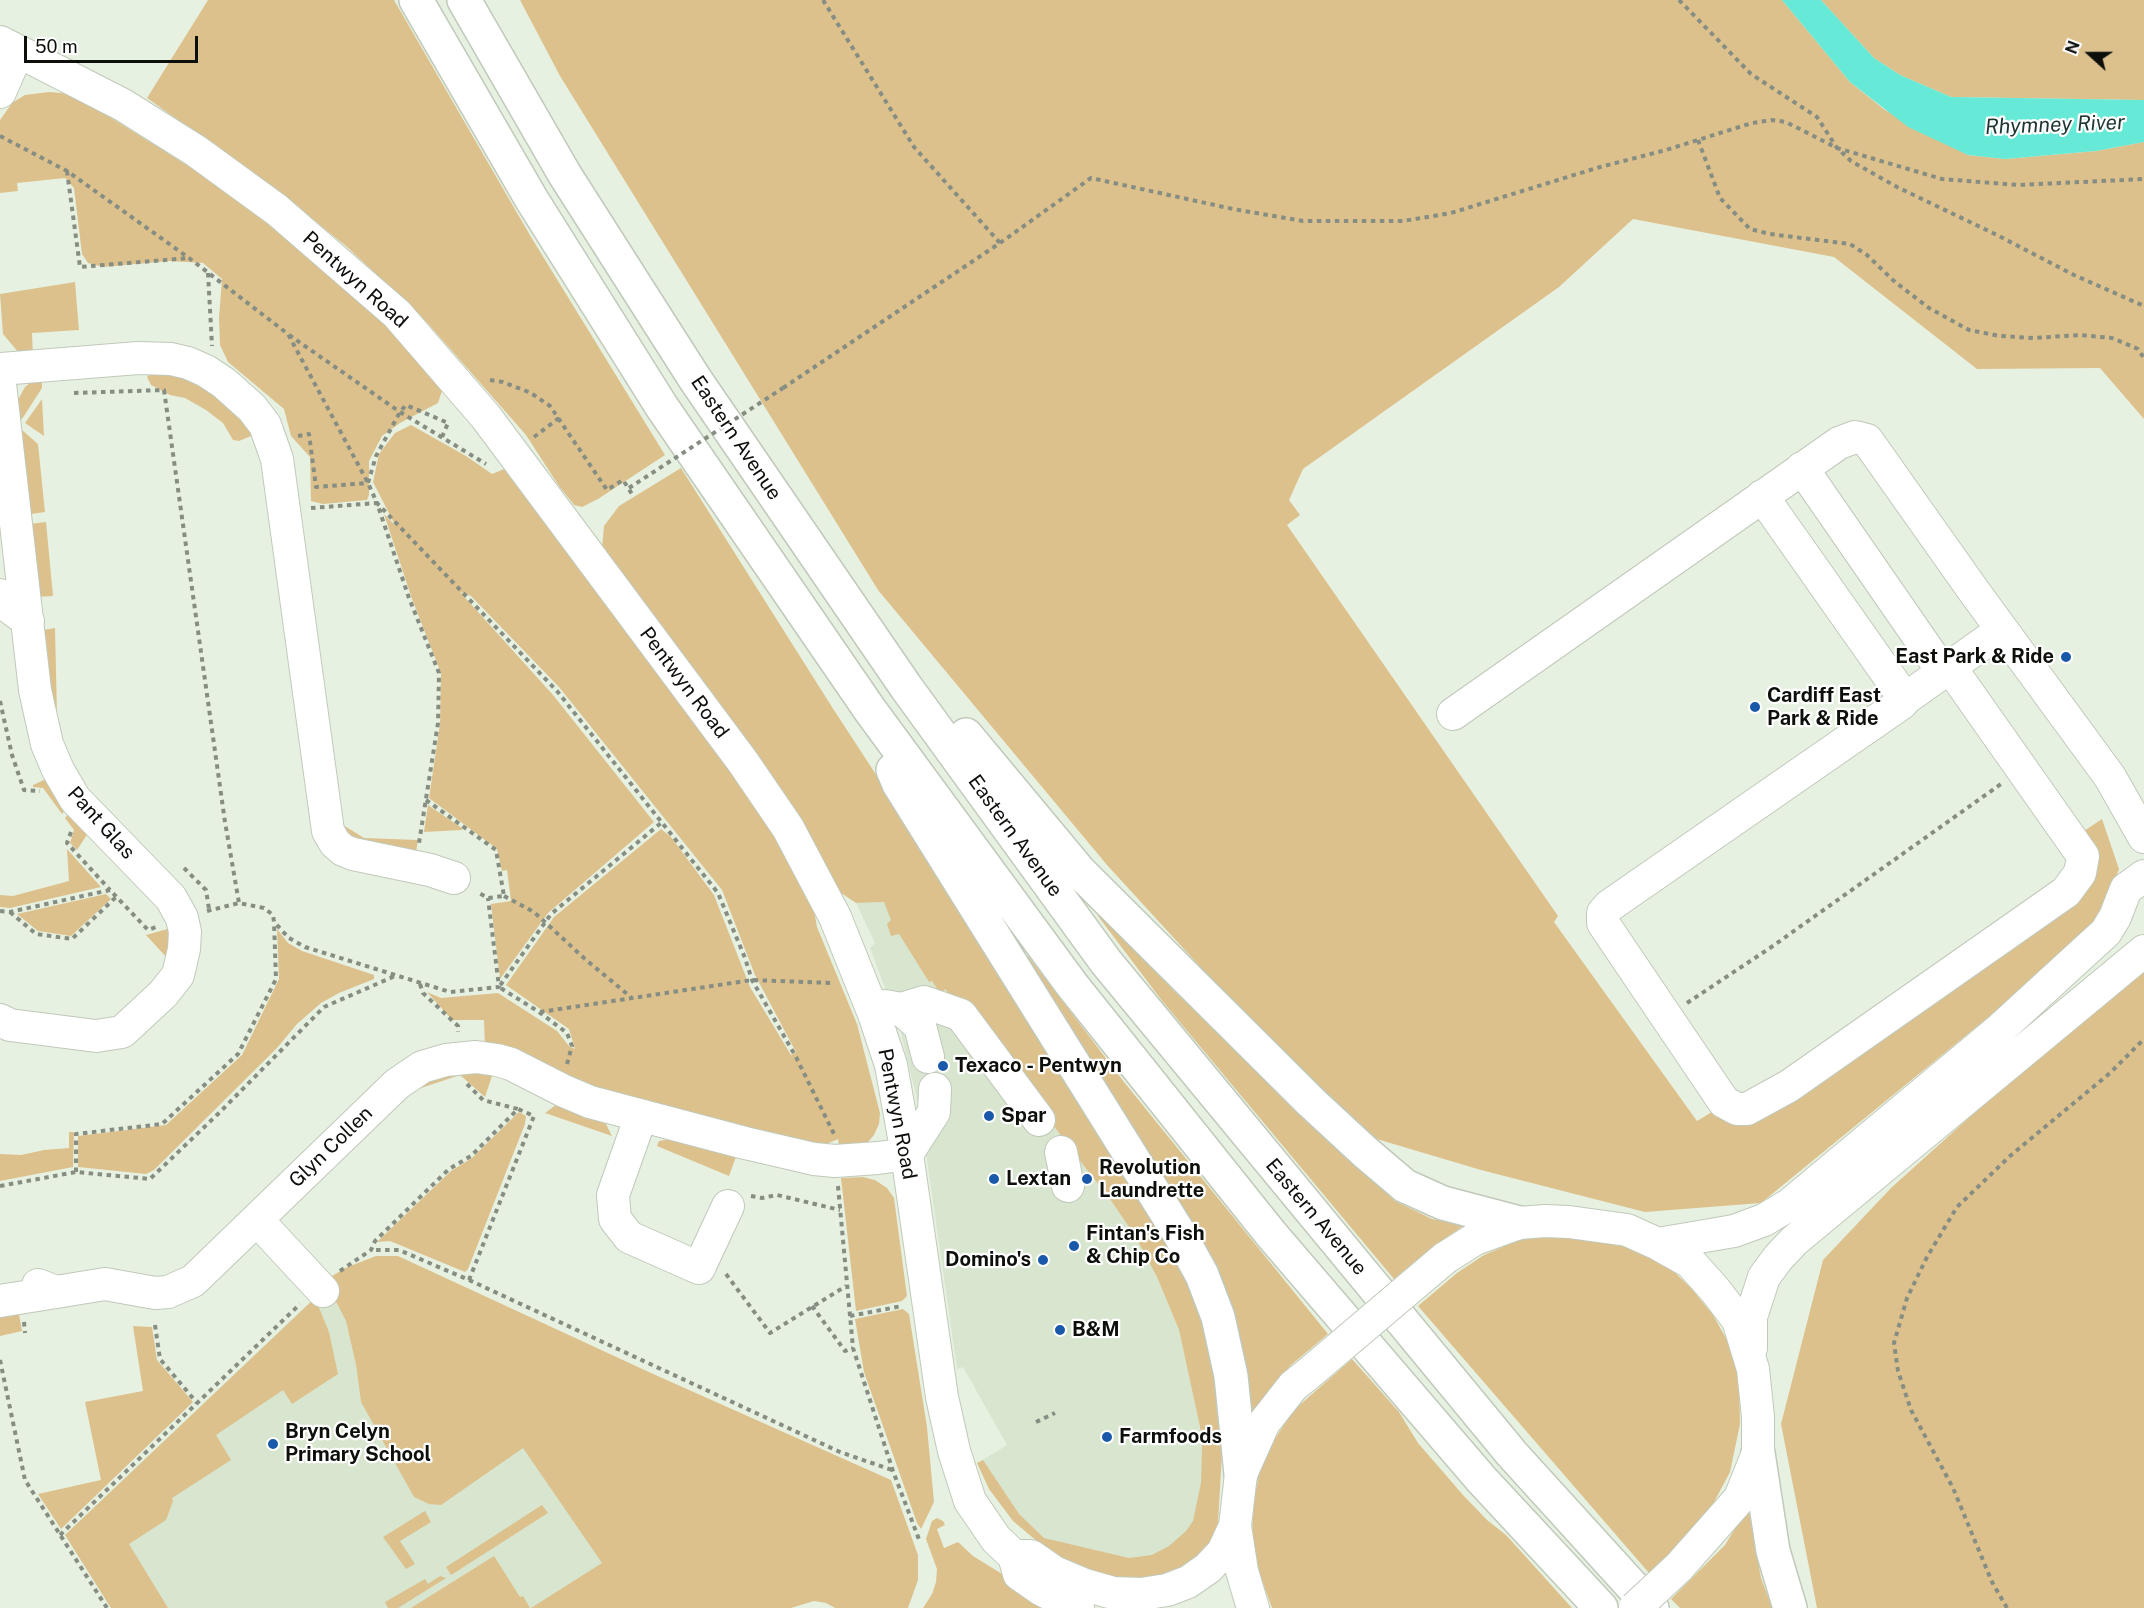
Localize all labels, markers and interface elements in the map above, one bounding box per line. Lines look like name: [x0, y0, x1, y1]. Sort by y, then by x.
scale bar: [27, 24, 201, 62]
north arrow: [2060, 24, 2120, 84]
text: 50 m: [35, 36, 78, 57]
text: N: [2062, 38, 2084, 57]
water label: Rhymney River: [1985, 110, 2125, 140]
street label: Pentwyn Road: [298, 227, 412, 333]
street label: Eastern Avenue: [686, 371, 786, 505]
street label: Pentwyn Road: [634, 623, 734, 743]
place label: East Park & Ride: [1895, 645, 2054, 669]
marker: East Park & Ride: [2059, 650, 2073, 664]
place label: Cardiff East Park & Ride: [1767, 684, 1881, 731]
marker: Cardiff East Park & Ride: [1748, 700, 1762, 714]
street label: Eastern Avenue: [963, 770, 1067, 902]
street label: Pant Glas: [62, 782, 140, 864]
street label: Pentwyn Road: [873, 1046, 921, 1182]
place label: Texaco - Pentwyn: [955, 1054, 1122, 1078]
marker: Texaco - Pentwyn: [936, 1059, 950, 1073]
street label: Glyn Collen: [284, 1101, 378, 1193]
place label: Spar: [1001, 1104, 1046, 1128]
marker: Spar: [982, 1109, 996, 1123]
street label: Eastern Avenue: [1260, 1154, 1372, 1280]
place label: Revolution Laundrette: [1099, 1156, 1204, 1203]
place label: Lextan: [1006, 1167, 1071, 1191]
marker: Lextan: [987, 1172, 1001, 1186]
marker: Revolution Laundrette: [1080, 1172, 1094, 1186]
place label: Fintan's Fish & Chip Co: [1086, 1222, 1205, 1269]
marker: Fintan's Fish & Chip Co: [1067, 1239, 1081, 1253]
place label: Domino's: [945, 1248, 1031, 1272]
marker: Domino's: [1036, 1253, 1050, 1267]
place label: B&M: [1072, 1318, 1120, 1342]
marker: B&M: [1053, 1323, 1067, 1337]
place label: Bryn Celyn Primary School: [285, 1420, 431, 1467]
place label: Farmfoods: [1119, 1425, 1222, 1449]
marker: Farmfoods: [1100, 1430, 1114, 1444]
marker: Bryn Celyn Primary School: [266, 1437, 280, 1451]

